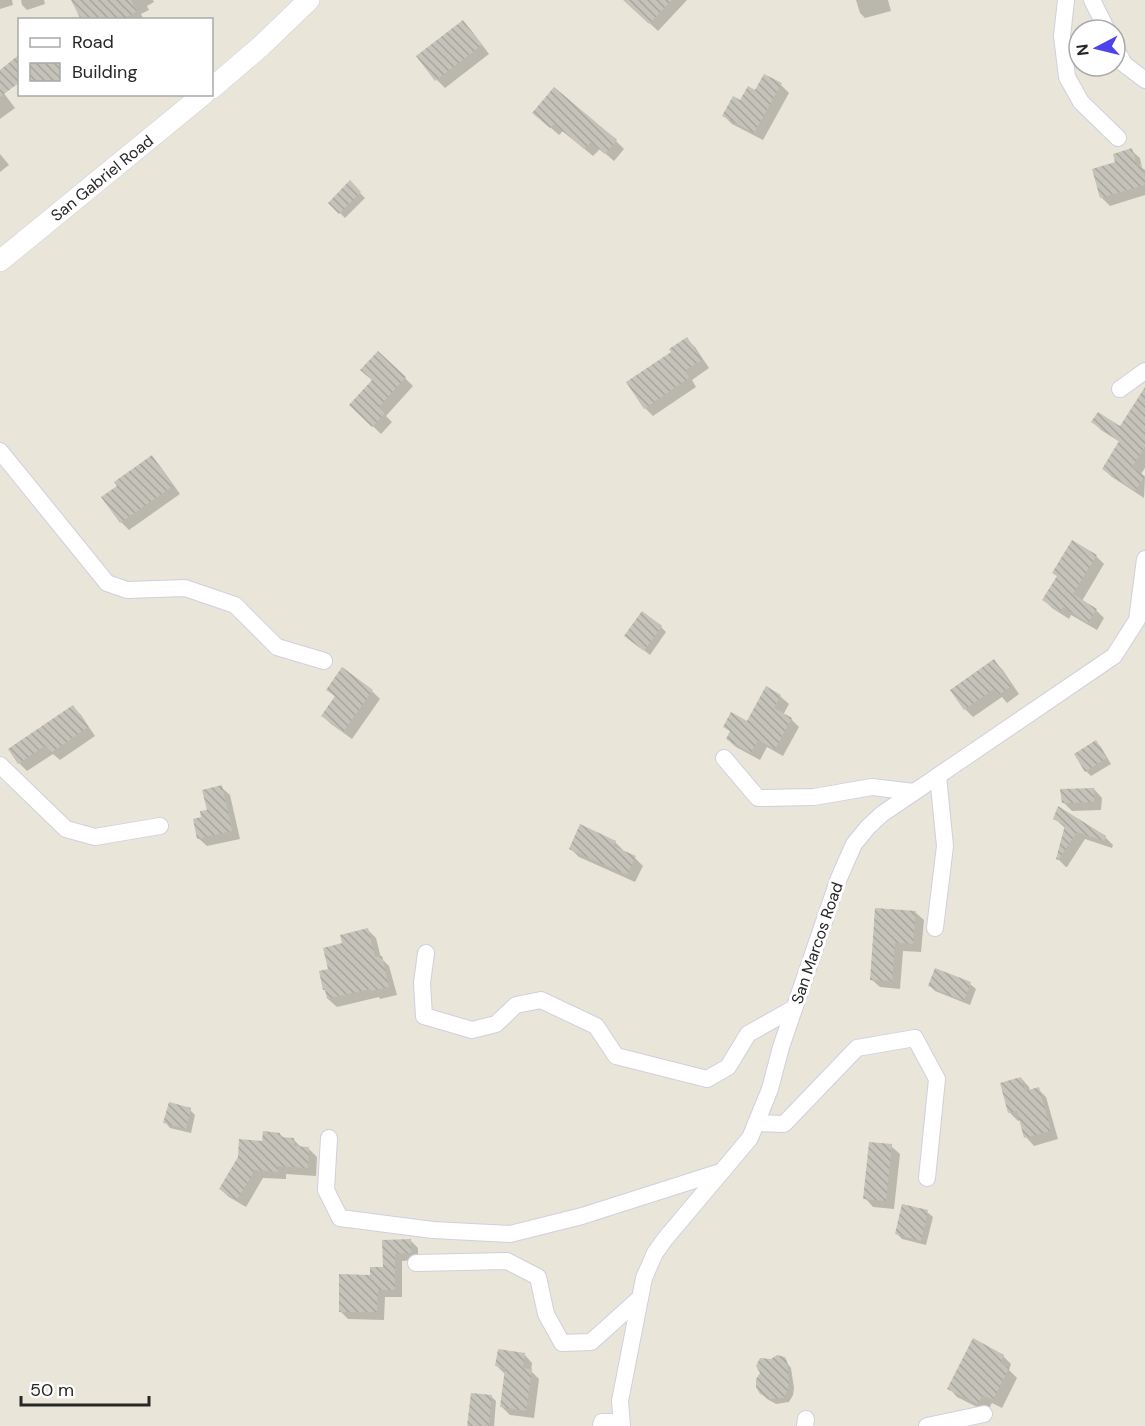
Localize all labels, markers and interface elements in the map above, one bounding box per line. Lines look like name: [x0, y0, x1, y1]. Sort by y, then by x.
legend: [18, 18, 213, 96]
north arrow: [1067, 18, 1127, 78]
text: Road: [72, 30, 114, 54]
text: N: [1071, 43, 1094, 57]
text: Building: [72, 60, 137, 84]
street label: San Gabriel Road: [46, 130, 158, 226]
street label: San Marcos Road: [786, 879, 848, 1007]
scale bar: [21, 1369, 148, 1407]
text: 50 m: [30, 1378, 74, 1402]

